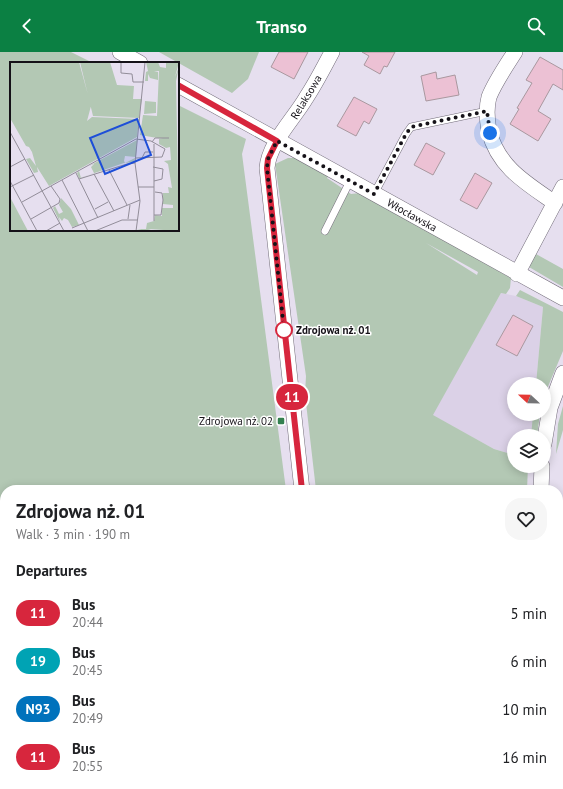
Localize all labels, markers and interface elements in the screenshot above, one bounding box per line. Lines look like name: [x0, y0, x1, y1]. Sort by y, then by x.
icon: back: [16, 15, 38, 37]
text: Transo: [256, 15, 307, 38]
icon: search: [525, 15, 547, 37]
inset map: [10, 62, 179, 231]
street label: Relaksowa: [287, 72, 325, 122]
your location: [480, 123, 500, 143]
street label: Włocławska: [384, 195, 440, 235]
marker: Zdrojowa nż. 01: [275, 321, 293, 339]
place label: Zdrojowa nż. 01: [296, 323, 371, 337]
north arrow: [507, 377, 551, 421]
map controls: [507, 377, 551, 473]
line badge: 11: [274, 384, 310, 410]
text: 11: [284, 388, 300, 406]
place label: Zdrojowa nż. 02: [199, 414, 273, 428]
marker: Zdrojowa nż. 02: [276, 416, 286, 426]
button: layers: [507, 429, 551, 473]
button: heart: [505, 498, 547, 540]
text: Zdrojowa nż. 01: [16, 499, 145, 523]
text: Walk · 3 min · 190 m: [16, 526, 130, 543]
text: Departures: [16, 561, 87, 580]
text: Bus: [72, 595, 95, 614]
text: 11: [30, 604, 46, 622]
text: 5 min: [510, 604, 547, 623]
text: 20:44: [72, 614, 103, 631]
text: Bus: [72, 643, 95, 662]
text: 19: [30, 652, 46, 670]
text: 6 min: [510, 652, 547, 671]
text: 20:45: [72, 662, 103, 679]
text: Bus: [72, 691, 95, 710]
text: N93: [25, 700, 51, 718]
text: 10 min: [502, 700, 547, 719]
text: 20:49: [72, 710, 103, 727]
text: Bus: [72, 739, 95, 758]
text: 11: [30, 748, 46, 766]
text: 16 min: [502, 748, 547, 767]
text: 20:55: [72, 758, 103, 775]

